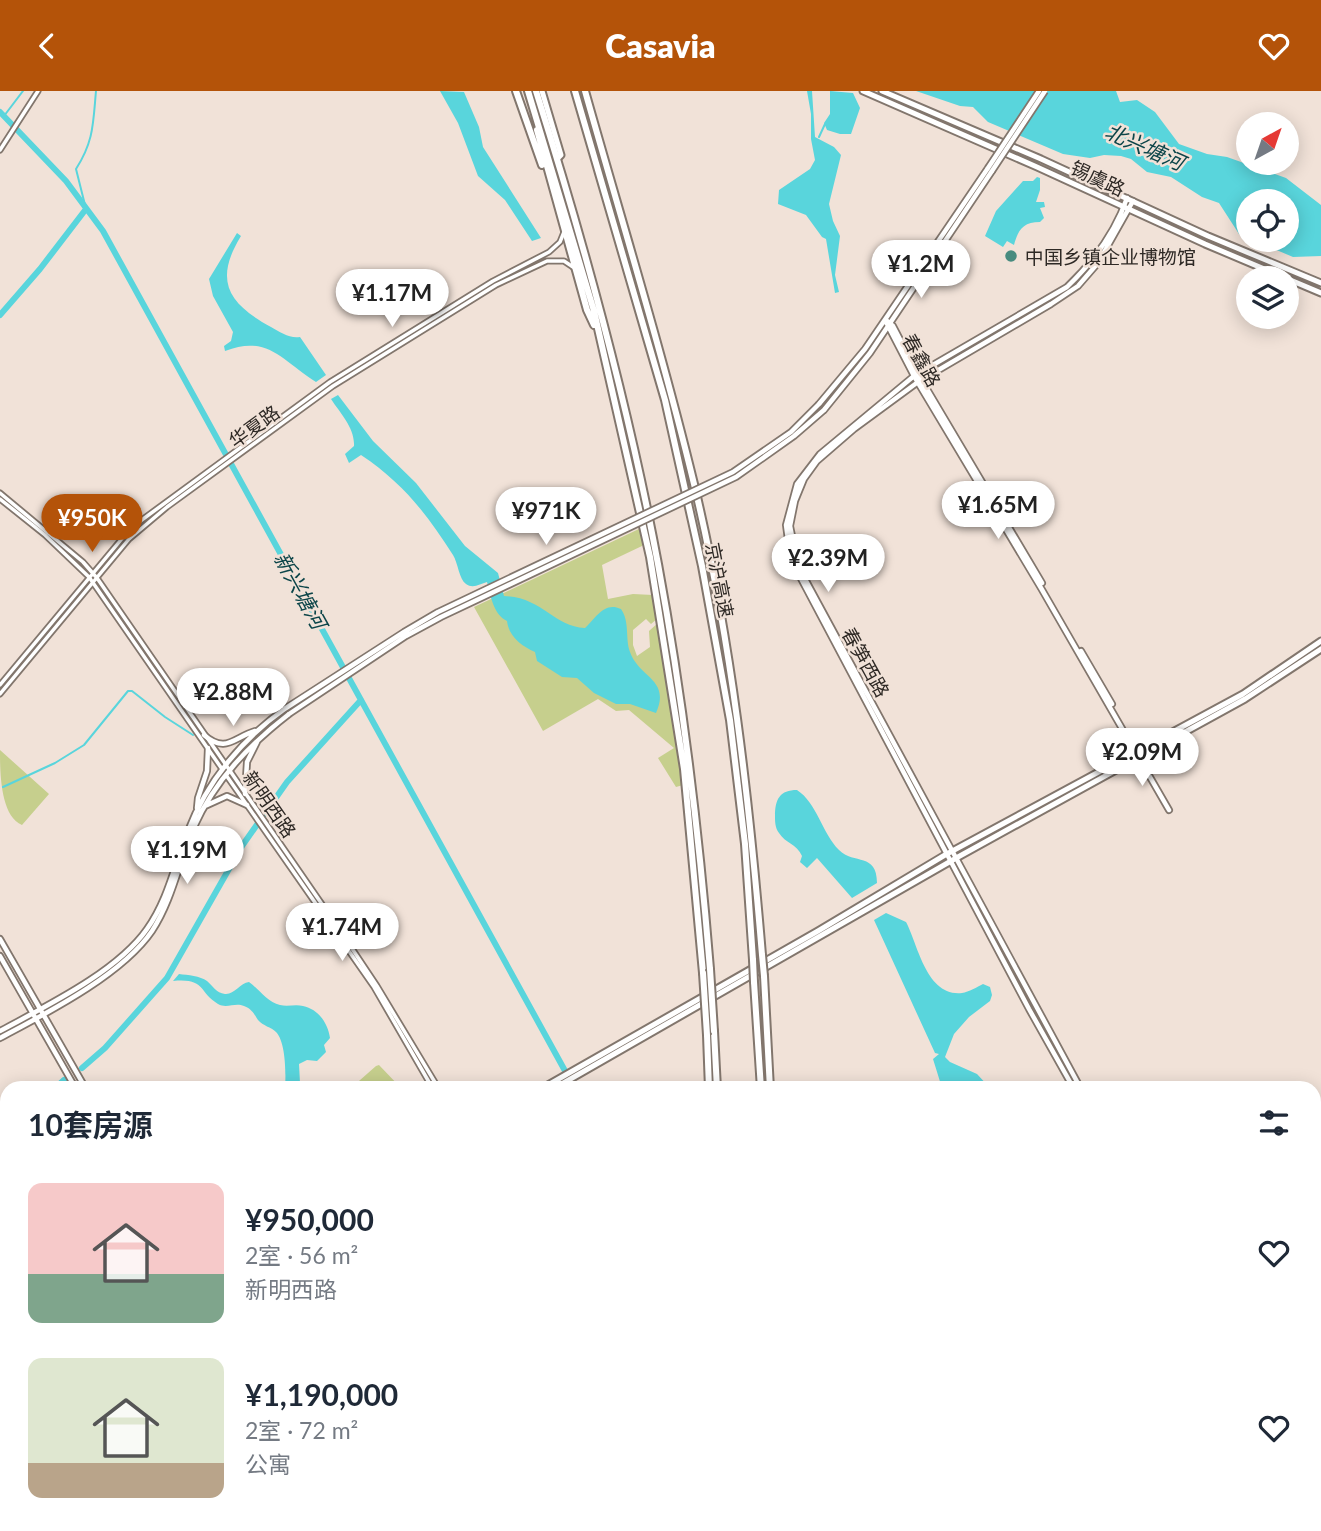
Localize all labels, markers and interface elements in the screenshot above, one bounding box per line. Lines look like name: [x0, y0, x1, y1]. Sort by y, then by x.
text: Casavia: [605, 26, 716, 65]
icon: back: [28, 27, 66, 65]
icon: heart: [1255, 27, 1293, 65]
north arrow: [1236, 112, 1298, 175]
map controls: [1236, 112, 1299, 329]
water label: 北兴塘河: [1102, 117, 1192, 176]
street label: 锡虞路: [1067, 156, 1129, 200]
button: locate: [1236, 189, 1299, 252]
pin: ¥1.2M: [872, 241, 970, 300]
place label: 中国乡镇企业博物馆: [1025, 245, 1196, 268]
marker: 中国乡镇企业博物馆: [1003, 248, 1019, 264]
text: ¥1.2M: [887, 249, 955, 277]
button: layers: [1236, 266, 1299, 329]
pin: ¥1.17M: [335, 269, 449, 329]
text: ¥1.17M: [352, 278, 432, 306]
street label: 春鑫路: [898, 329, 946, 391]
street label: 华夏路: [224, 400, 284, 452]
pin: ¥1.65M: [941, 482, 1055, 541]
pin: ¥971K: [497, 487, 595, 547]
text: ¥1.65M: [958, 490, 1038, 518]
pin: ¥950K: [43, 495, 141, 554]
text: ¥971K: [511, 496, 581, 524]
text: ¥950K: [57, 503, 127, 531]
pin: ¥2.39M: [771, 535, 885, 594]
street label: 京沪高速: [701, 540, 739, 620]
text: ¥2.39M: [788, 543, 868, 571]
water label: 新兴塘河: [270, 547, 334, 636]
street label: 春笋西路: [838, 623, 894, 701]
pin: ¥2.88M: [176, 669, 290, 728]
text: ¥2.88M: [193, 677, 273, 705]
pin: ¥2.09M: [1085, 729, 1199, 788]
text: ¥2.09M: [1102, 737, 1182, 765]
street label: 新明西路: [239, 766, 301, 842]
pin: ¥1.19M: [130, 827, 244, 886]
text: ¥1.19M: [147, 835, 227, 863]
pin: ¥1.74M: [285, 903, 399, 963]
text: ¥1.74M: [302, 912, 382, 940]
icon: filters: [1255, 1104, 1293, 1142]
text: 10套房源: [28, 1106, 153, 1142]
text: ¥950,000: [245, 1201, 374, 1237]
icon: home: [84, 1211, 168, 1295]
icon: heart: [1255, 1234, 1293, 1272]
text: 2室 · 56 m²: [245, 1241, 358, 1269]
text: 新明西路: [245, 1275, 337, 1303]
text: ¥1,190,000: [245, 1376, 398, 1412]
icon: home: [84, 1386, 168, 1470]
icon: heart: [1255, 1409, 1293, 1447]
text: 2室 · 72 m²: [245, 1416, 358, 1444]
text: 公寓: [245, 1450, 291, 1478]

